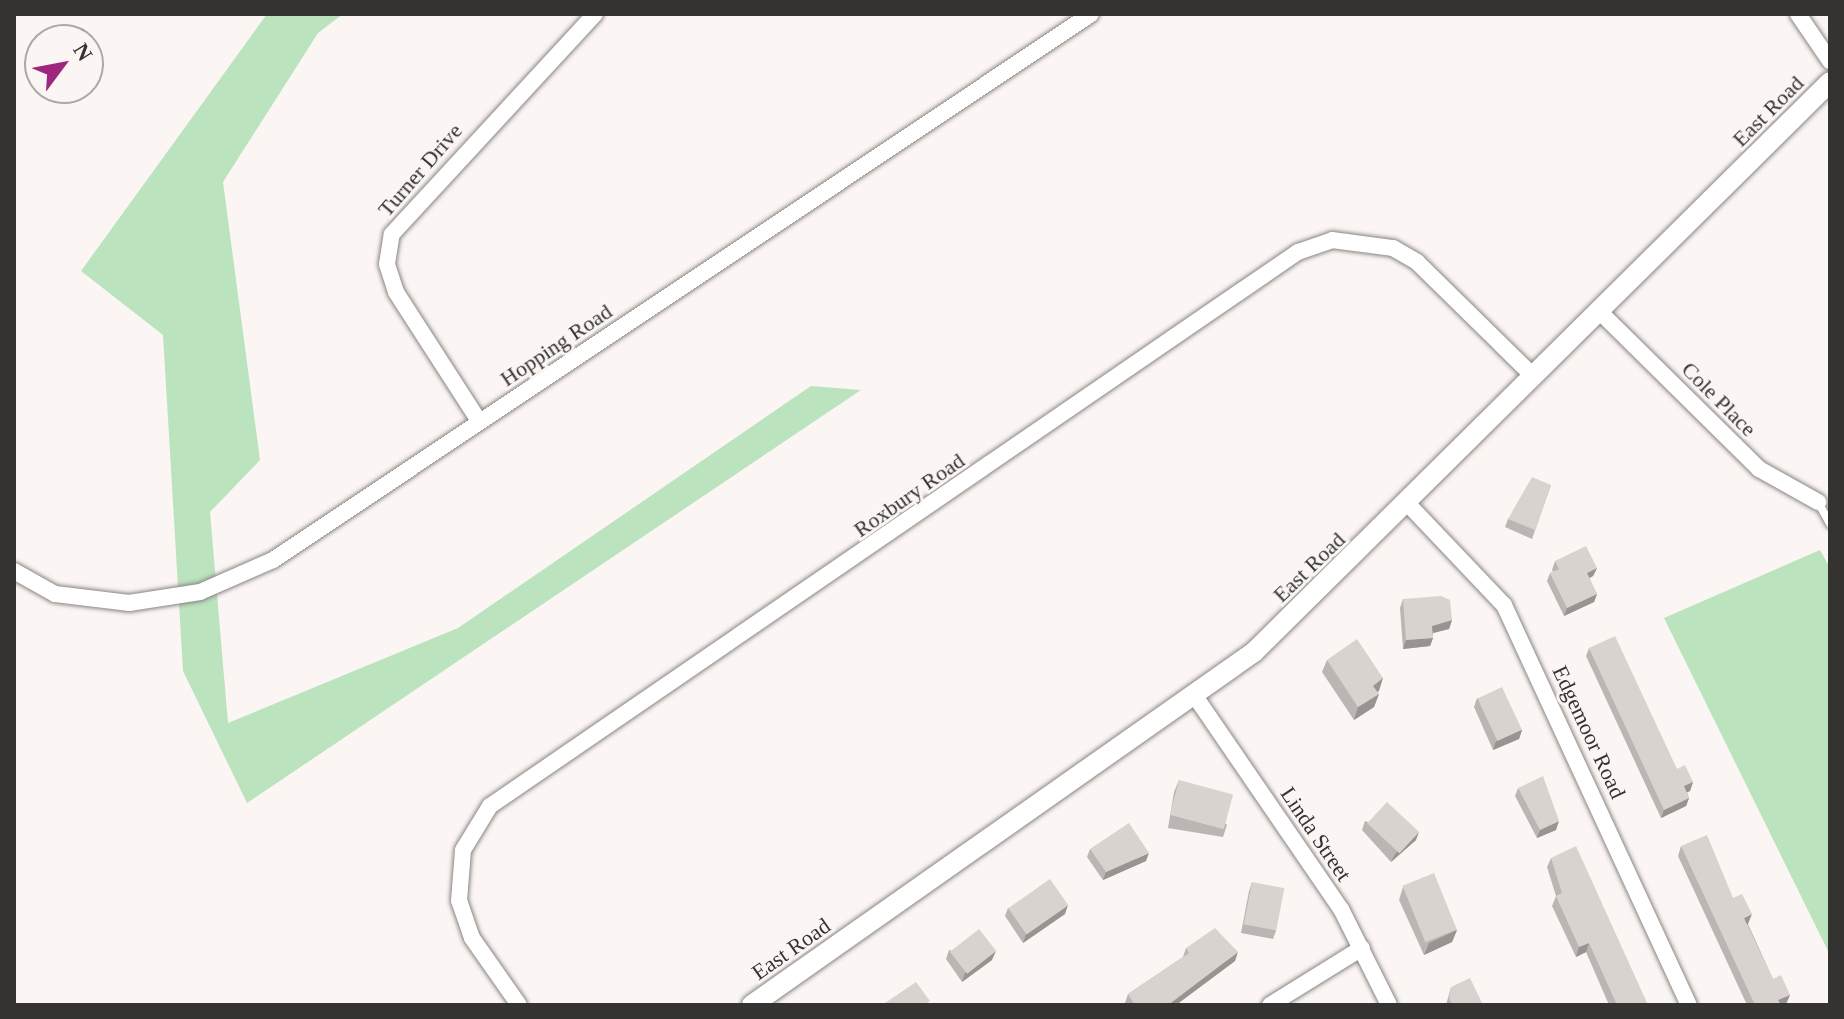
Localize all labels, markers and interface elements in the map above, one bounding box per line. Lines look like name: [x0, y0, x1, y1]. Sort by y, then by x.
north arrow: [24, 24, 104, 104]
text: N: [68, 39, 98, 65]
street label: East Road: [1727, 70, 1809, 152]
street label: Turner Drive: [372, 118, 468, 222]
street label: Hopping Road: [495, 298, 617, 392]
street label: Cole Place: [1676, 356, 1762, 442]
street label: Roxbury Road: [849, 447, 969, 543]
street label: East Road: [1268, 526, 1350, 608]
street label: Edgemoor Road: [1547, 661, 1631, 803]
street label: Linda Street: [1275, 782, 1357, 886]
street label: East Road: [747, 912, 835, 986]

